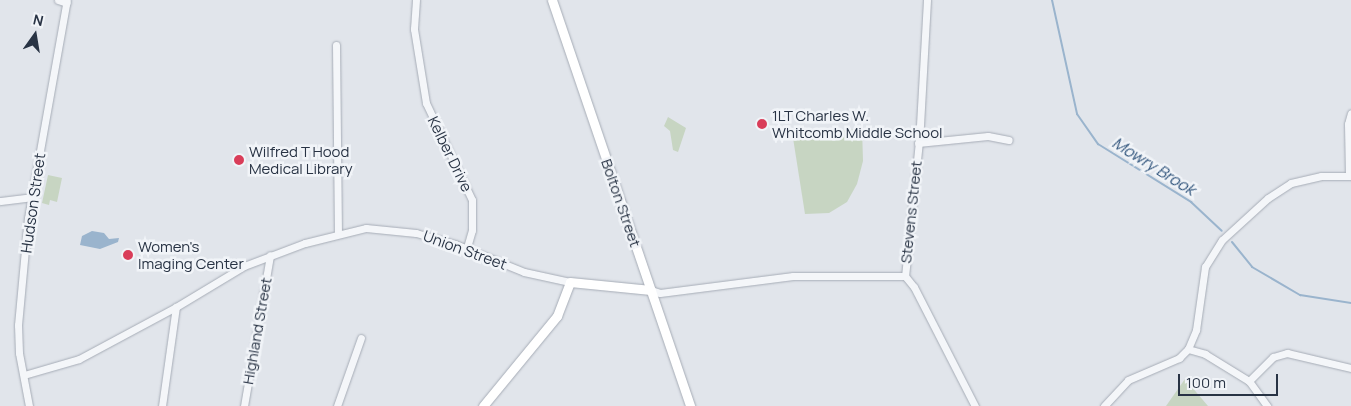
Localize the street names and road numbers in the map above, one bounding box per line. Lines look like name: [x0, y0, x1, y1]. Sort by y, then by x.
street label: Kelber Drive: [424, 113, 476, 195]
street label: Hudson Street: [17, 152, 49, 254]
street label: Bolton Street: [597, 157, 645, 249]
street label: Stevens Street: [897, 160, 925, 264]
street label: Union Street: [421, 227, 509, 273]
street label: Highland Street: [239, 276, 275, 386]

